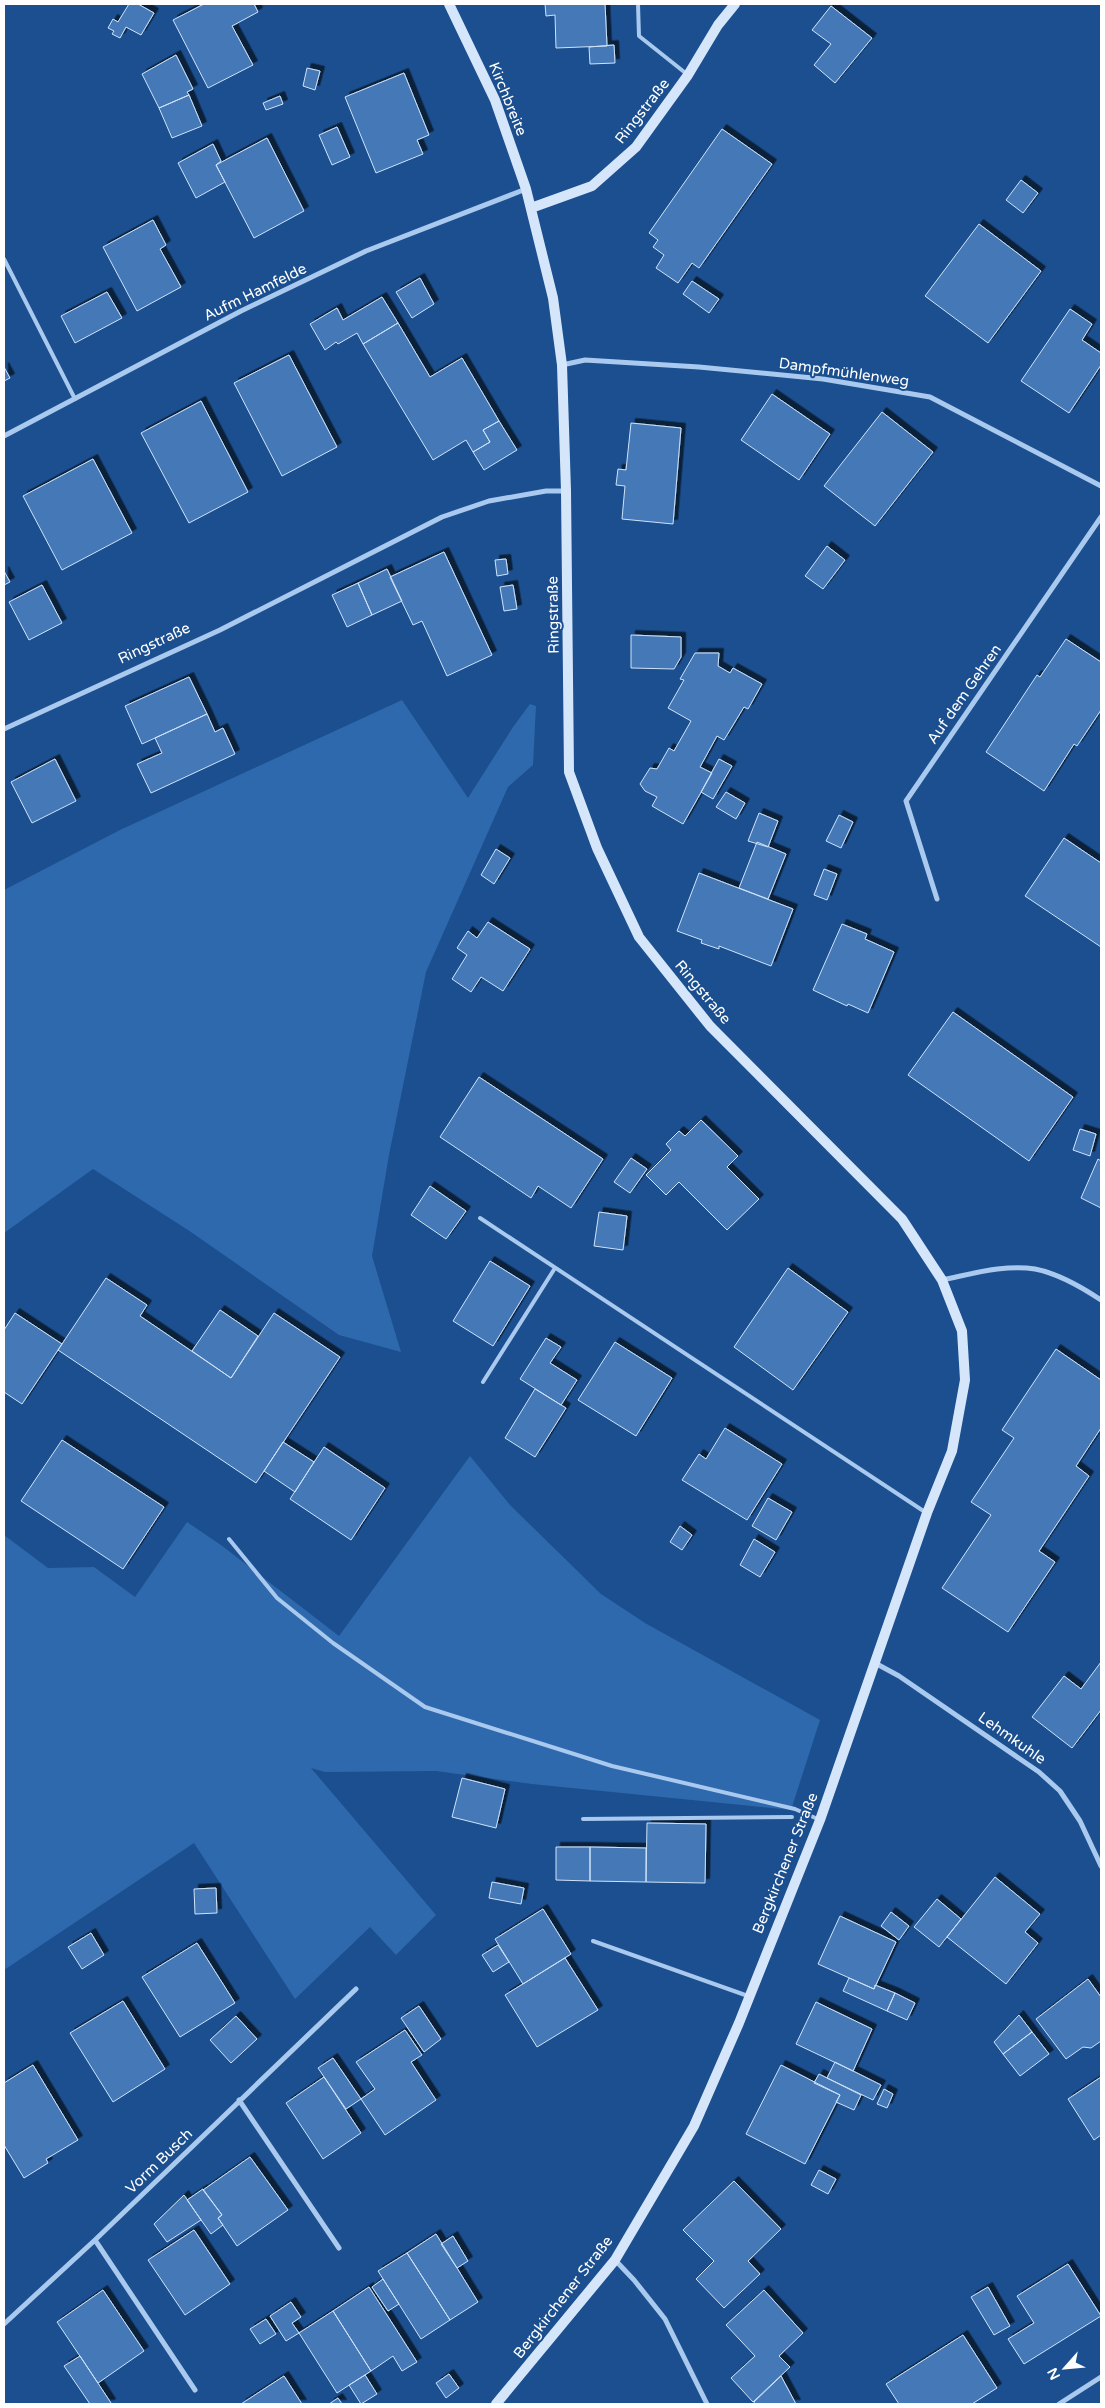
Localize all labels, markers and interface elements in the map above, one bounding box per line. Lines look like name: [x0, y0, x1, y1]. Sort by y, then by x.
street label: Kirchbreite: [485, 60, 531, 138]
street label: Ringstraße: [611, 75, 673, 147]
street label: Aufm Hamfelde: [201, 259, 309, 325]
street label: Dampfmühlenweg: [778, 354, 910, 390]
street label: Ringstraße: [543, 576, 563, 654]
street label: Ringstraße: [115, 618, 193, 668]
street label: Auf dem Gehren: [923, 641, 1005, 747]
street label: Ringstraße: [671, 956, 735, 1028]
street label: Lehmkuhle: [975, 1708, 1049, 1768]
street label: Bergkirchener Straße: [748, 1790, 822, 1936]
street label: Vorm Busch: [122, 2125, 196, 2197]
street label: Bergkirchener Straße: [510, 2232, 616, 2362]
north arrow: [1040, 2343, 1090, 2393]
text: N: [1044, 2365, 1064, 2383]

